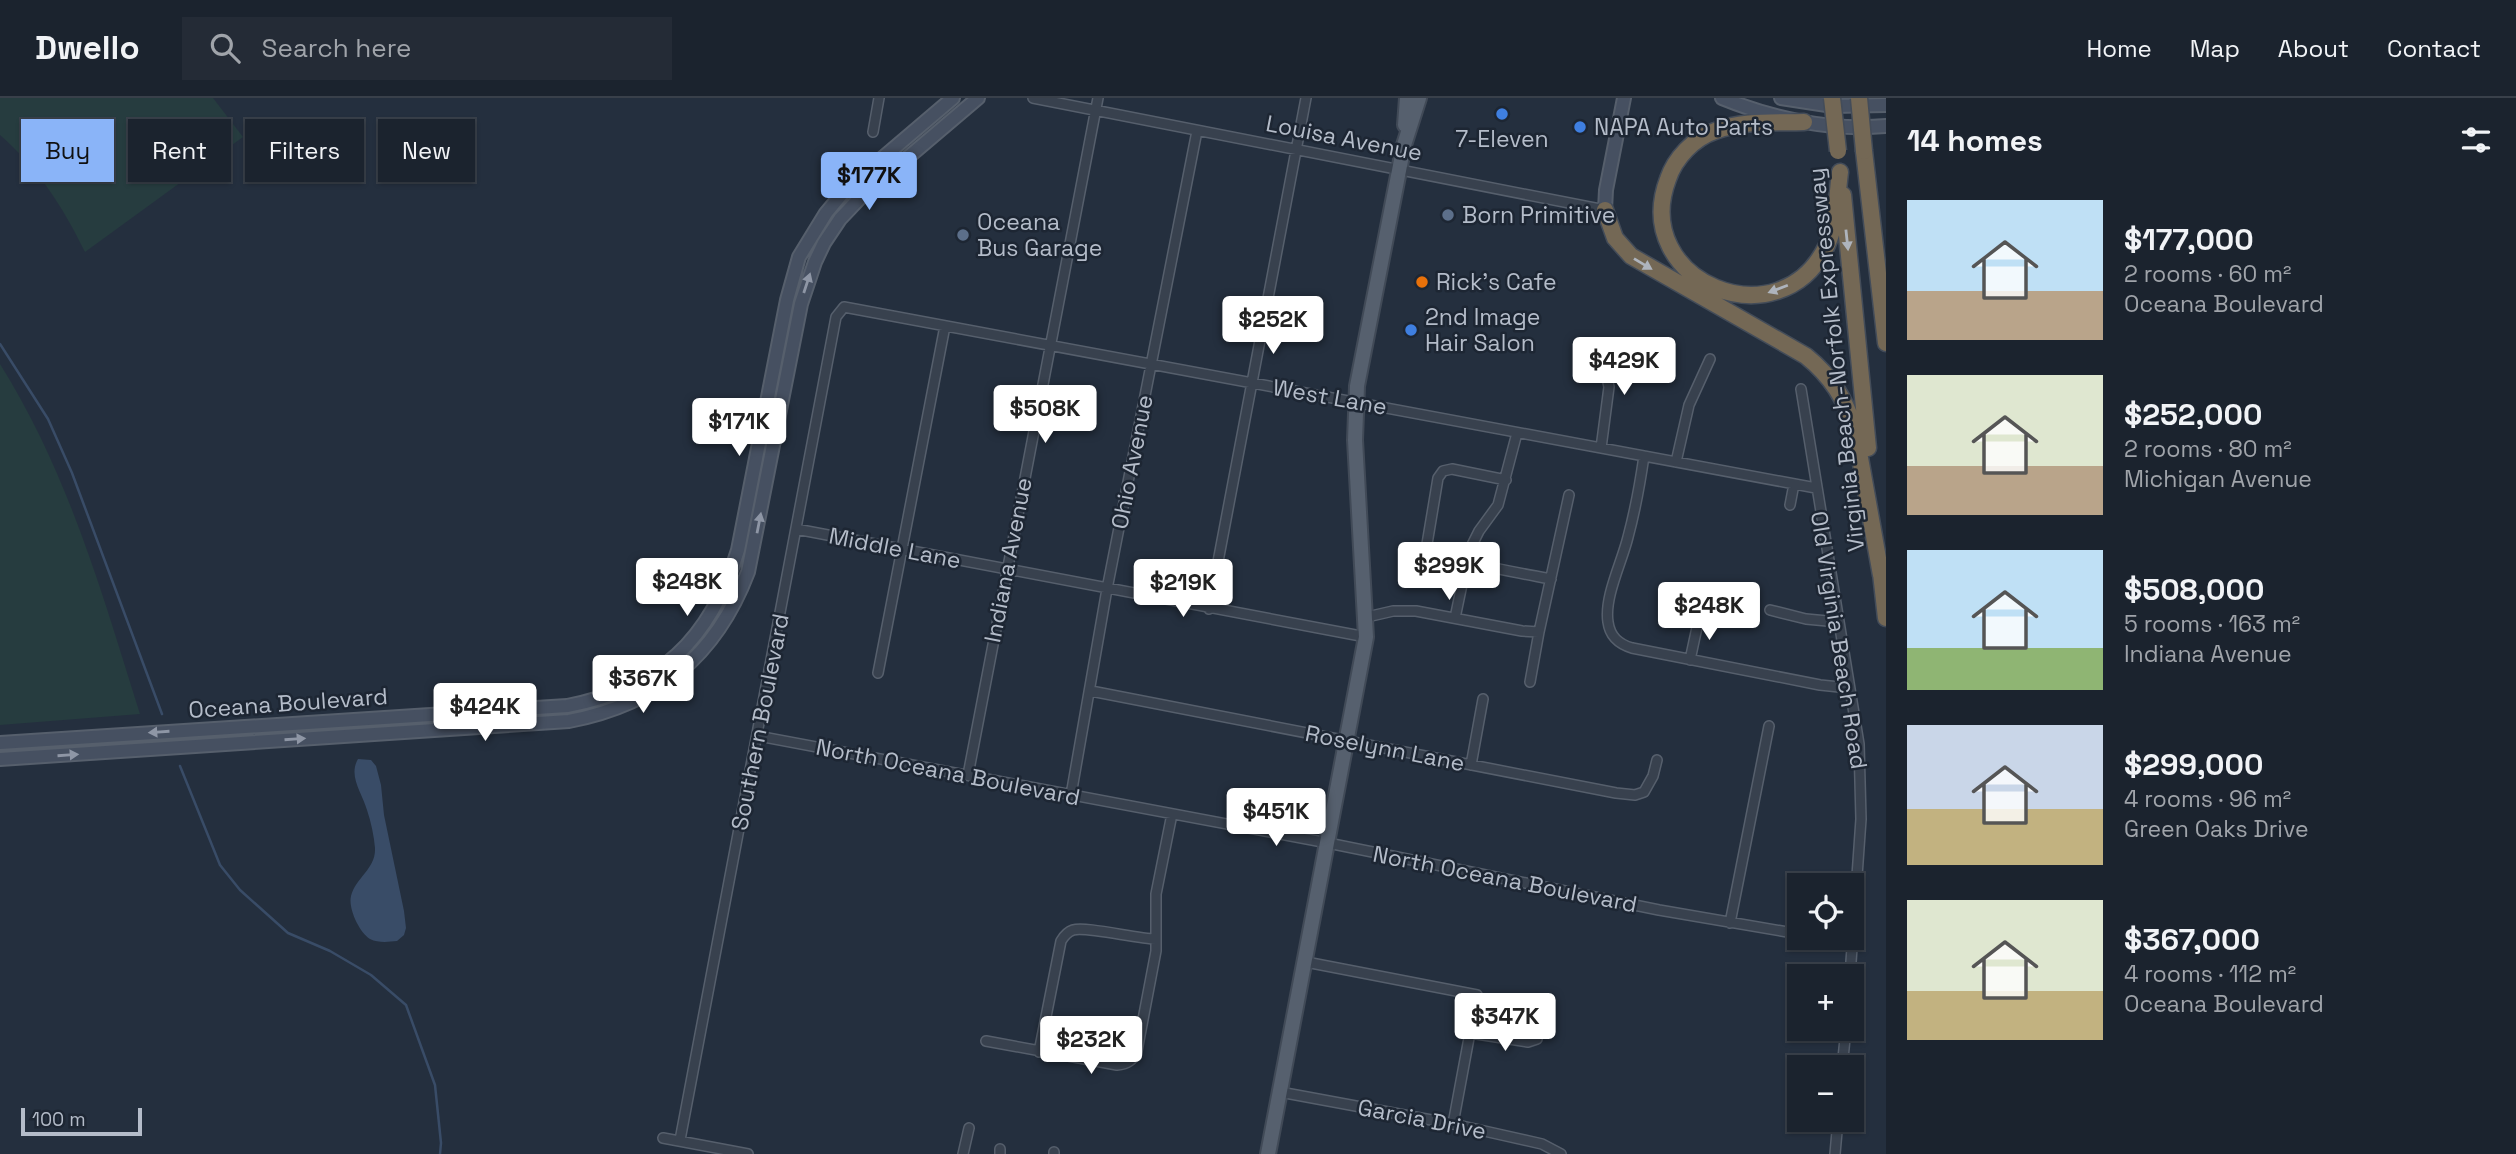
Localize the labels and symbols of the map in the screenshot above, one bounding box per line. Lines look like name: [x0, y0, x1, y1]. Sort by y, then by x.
marker: 7-Eleven: [1494, 106, 1510, 122]
street label: Louisa Avenue: [1263, 108, 1425, 168]
place label: NAPA Auto Parts: [1594, 112, 1773, 142]
marker: NAPA Auto Parts: [1572, 119, 1588, 135]
place label: 7-Eleven: [1455, 124, 1549, 154]
pin: $177K: [820, 152, 918, 212]
street label: Virginia Beach-Norfolk Expressway: [1801, 167, 1871, 553]
place label: Born Primitive: [1462, 200, 1615, 230]
place label: Oceana Bus Garage: [977, 207, 1102, 263]
marker: Born Primitive: [1440, 207, 1456, 223]
marker: Oceana Bus Garage: [955, 227, 971, 243]
one-way arrow: [1842, 229, 1853, 251]
one-way arrow: [1633, 257, 1652, 270]
place label: Rick's Cafe: [1436, 267, 1557, 297]
one-way arrow: [803, 273, 813, 294]
marker: Rick's Cafe: [1414, 274, 1430, 290]
one-way arrow: [1768, 283, 1789, 294]
pin: $252K: [1224, 296, 1322, 356]
place label: 2nd Image Hair Salon: [1425, 302, 1540, 358]
marker: 2nd Image Hair Salon: [1403, 322, 1419, 338]
pin: $429K: [1575, 338, 1673, 397]
street label: West Lane: [1271, 372, 1389, 422]
pin: $508K: [996, 386, 1094, 445]
street label: Ohio Avenue: [1104, 392, 1160, 532]
pin: $171K: [690, 398, 788, 458]
street label: Indiana Avenue: [977, 475, 1039, 645]
street label: Old Virginia Beach Road: [1804, 509, 1874, 771]
one-way arrow: [753, 512, 764, 534]
street label: Middle Lane: [826, 521, 964, 575]
pin: $299K: [1400, 542, 1498, 602]
pin: $248K: [638, 559, 736, 618]
pin: $219K: [1134, 560, 1232, 619]
pin: $248K: [1660, 582, 1758, 642]
street label: Southern Boulevard: [724, 611, 796, 833]
pin: $367K: [594, 656, 692, 715]
street label: Oceana Boulevard: [187, 681, 389, 725]
pin: $424K: [436, 684, 534, 743]
street label: Roselynn Lane: [1303, 718, 1467, 778]
one-way arrow: [147, 727, 169, 738]
street label: North Oceana Boulevard: [813, 732, 1083, 812]
one-way arrow: [284, 733, 306, 744]
one-way arrow: [57, 749, 79, 760]
pin: $451K: [1227, 788, 1325, 848]
street label: North Oceana Boulevard: [1370, 839, 1640, 919]
pin: $347K: [1456, 993, 1554, 1053]
pin: $232K: [1042, 1016, 1140, 1076]
street label: Garcia Drive: [1355, 1092, 1489, 1146]
scale bar: [21, 1105, 142, 1137]

